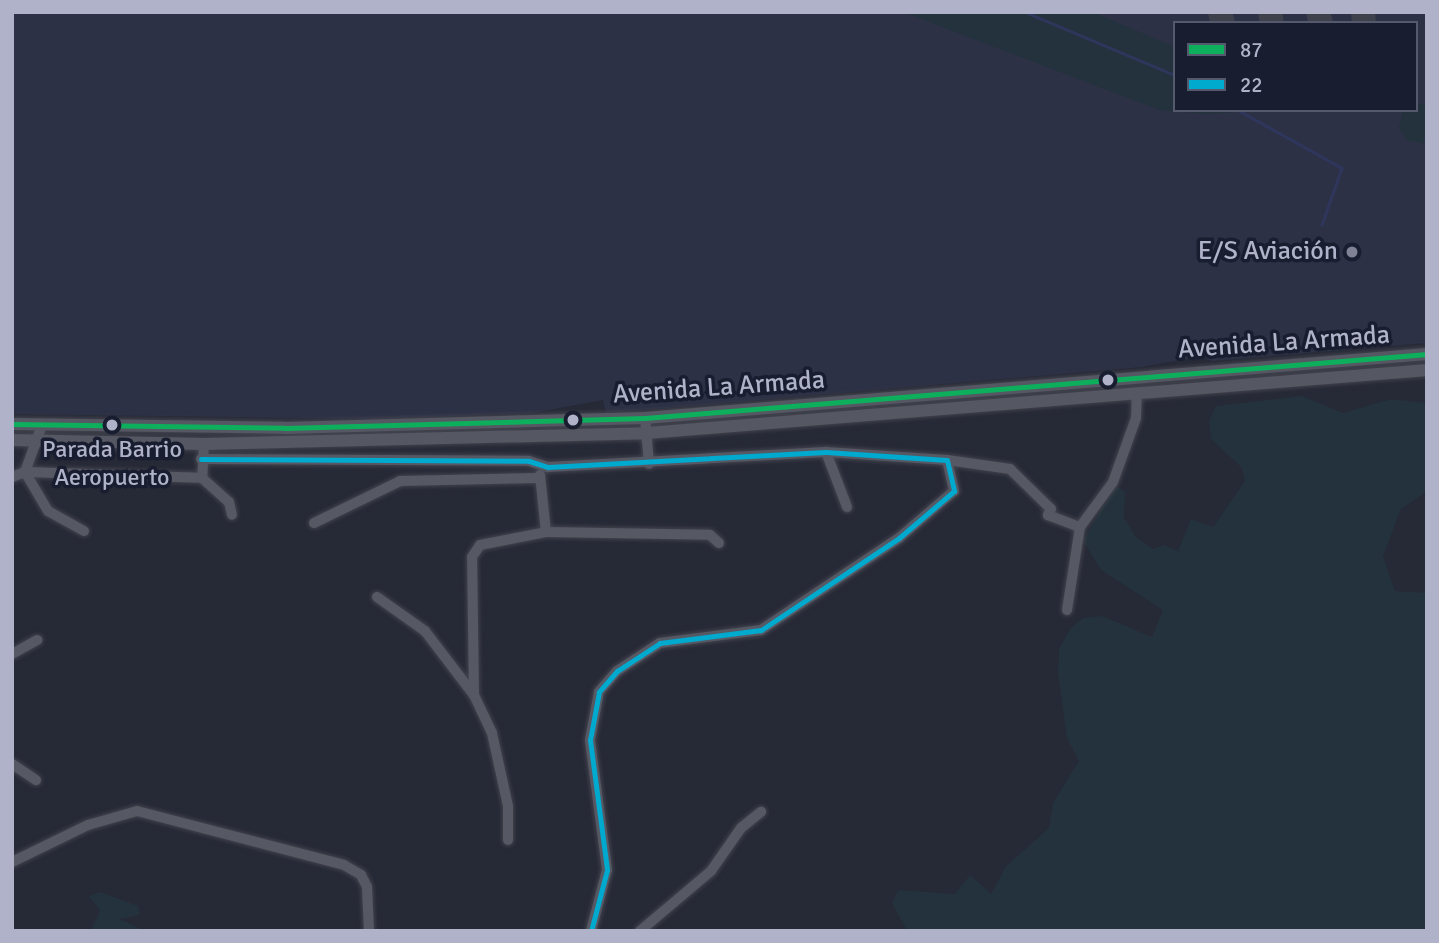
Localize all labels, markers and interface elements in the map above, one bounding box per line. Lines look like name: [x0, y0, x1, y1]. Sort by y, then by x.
legend: [1173, 21, 1418, 112]
text: 87: [1240, 37, 1263, 63]
text: 22: [1240, 72, 1263, 98]
place label: E/S Aviación: [1198, 236, 1338, 268]
marker: E/S Aviación: [1344, 244, 1360, 260]
street label: Avenida La Armada: [1177, 320, 1391, 366]
street label: Avenida La Armada: [612, 365, 826, 411]
unlabelled marker: [1101, 373, 1115, 387]
unlabelled marker: [566, 413, 580, 427]
marker: Parada Barrio Aeropuerto: [105, 418, 119, 432]
place label: Parada Barrio Aeropuerto: [42, 436, 182, 492]

